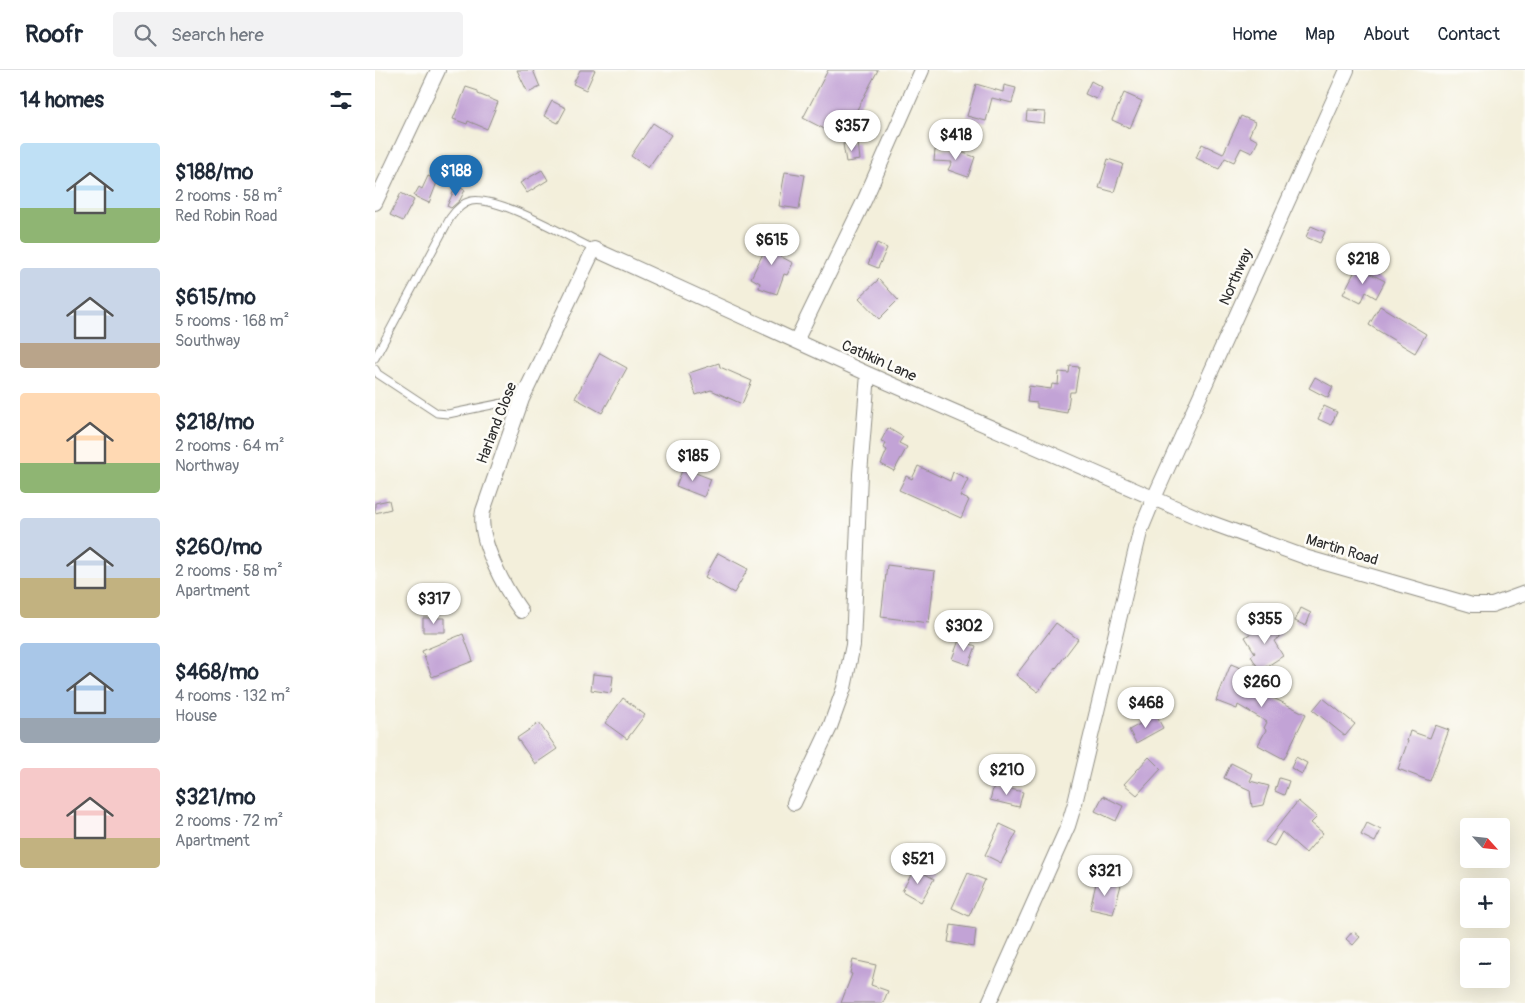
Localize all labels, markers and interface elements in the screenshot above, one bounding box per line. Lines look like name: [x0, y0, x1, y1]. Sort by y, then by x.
search box: [113, 12, 463, 57]
text: Roofr: [25, 20, 83, 49]
icon: search: [131, 21, 159, 49]
text: Search here: [171, 23, 264, 47]
text: Home: [1232, 23, 1277, 46]
text: Map: [1305, 23, 1335, 46]
text: About: [1363, 23, 1409, 46]
text: Contact: [1437, 23, 1500, 46]
icon: filters: [327, 86, 355, 114]
text: 14 homes: [20, 87, 104, 114]
pin: $357: [822, 109, 882, 152]
text: $357: [835, 116, 869, 136]
pin: $418: [926, 118, 986, 161]
text: $418: [940, 125, 972, 145]
pin: $188: [426, 154, 486, 197]
text: $188/mo: [175, 159, 253, 186]
text: $188: [440, 161, 472, 181]
icon: home: [60, 163, 120, 223]
text: 2 rooms · 58 m²: [175, 186, 283, 206]
text: Red Robin Road: [175, 206, 278, 226]
pin: $615: [742, 224, 802, 266]
text: $615: [756, 230, 788, 250]
pin: $218: [1333, 242, 1393, 285]
street label: Northway: [1215, 245, 1257, 308]
text: $218: [1347, 249, 1379, 269]
text: $615/mo: [175, 284, 256, 311]
icon: home: [60, 288, 120, 348]
text: 5 rooms · 168 m²: [175, 311, 289, 331]
text: Southway: [175, 331, 240, 351]
street label: Cathkin Lane: [838, 336, 920, 386]
street label: Harland Close: [473, 379, 521, 467]
text: $218/mo: [175, 409, 254, 436]
icon: home: [60, 413, 120, 473]
text: 2 rooms · 64 m²: [175, 436, 285, 456]
pin: $185: [663, 440, 723, 482]
text: $185: [677, 446, 709, 466]
text: Northway: [175, 456, 239, 476]
street label: Martin Road: [1304, 530, 1380, 570]
text: $260/mo: [175, 534, 262, 561]
icon: home: [60, 538, 120, 598]
text: 2 rooms · 58 m²: [175, 561, 283, 581]
text: Apartment: [175, 581, 250, 601]
pin: $317: [404, 582, 464, 625]
text: $317: [418, 589, 450, 609]
pin: $355: [1235, 602, 1295, 645]
text: $355: [1248, 609, 1282, 629]
pin: $302: [934, 610, 994, 652]
text: $302: [945, 616, 983, 636]
text: $468/mo: [175, 659, 259, 686]
icon: home: [60, 663, 120, 723]
pin: $260: [1232, 666, 1292, 708]
text: $260: [1243, 672, 1281, 692]
text: 4 rooms · 132 m²: [175, 686, 290, 706]
pin: $468: [1116, 686, 1176, 729]
text: $468: [1128, 693, 1164, 713]
text: House: [175, 706, 217, 726]
pin: $210: [977, 754, 1037, 796]
text: $210: [990, 760, 1024, 780]
text: $321/mo: [175, 784, 256, 811]
icon: home: [60, 788, 120, 848]
text: 2 rooms · 72 m²: [175, 811, 283, 831]
north arrow: [1460, 818, 1510, 868]
map controls: [1460, 818, 1510, 988]
text: Apartment: [175, 831, 250, 851]
pin: $521: [888, 842, 948, 885]
text: $521: [902, 849, 934, 869]
pin: $321: [1075, 854, 1135, 897]
text: $321: [1089, 861, 1121, 881]
button: +: [1460, 878, 1510, 928]
button: −: [1460, 938, 1510, 988]

